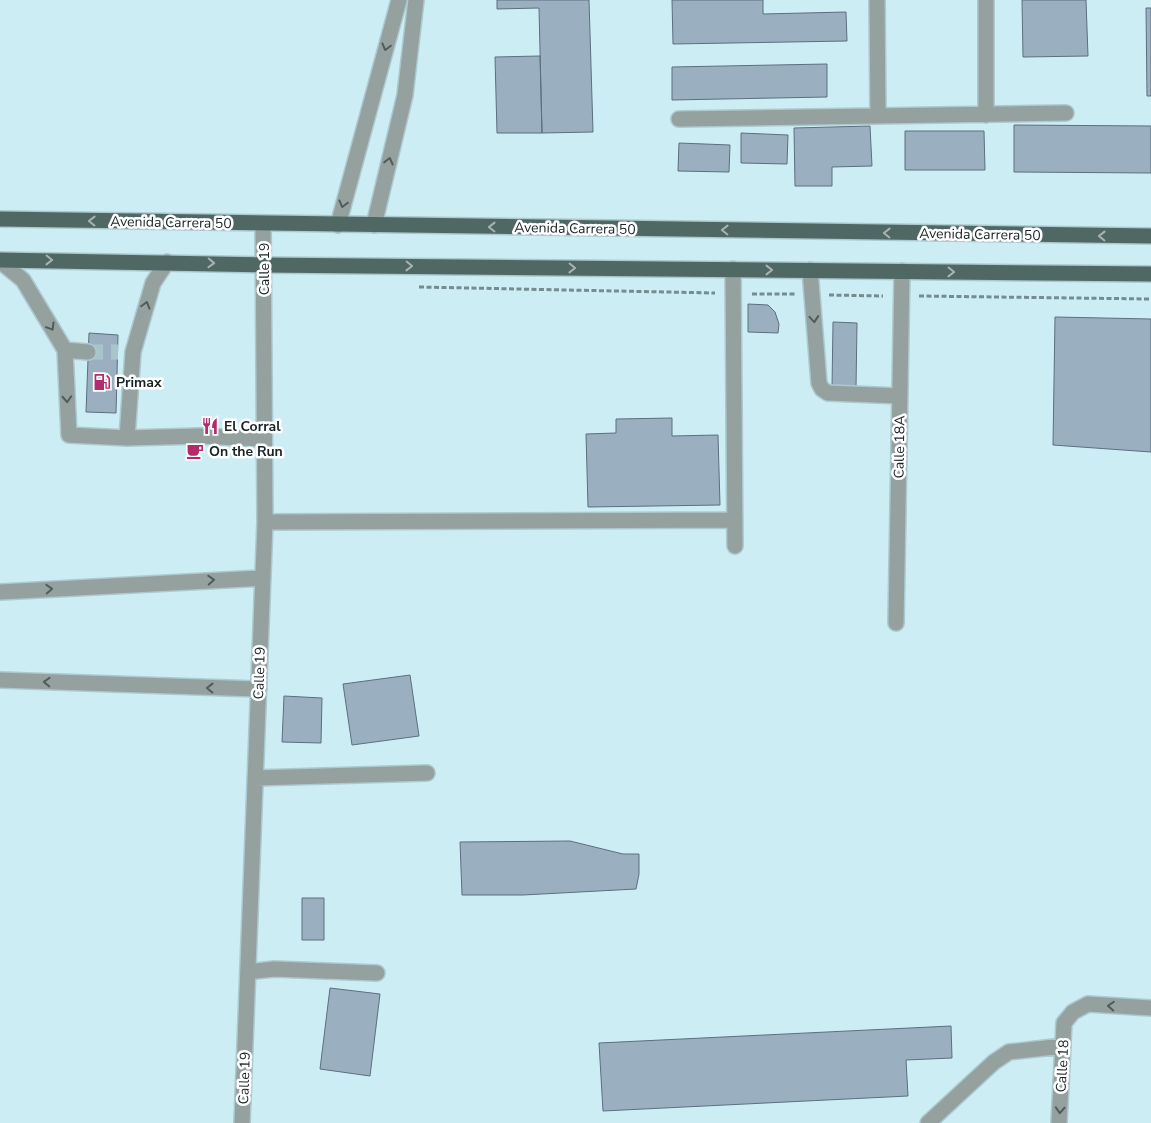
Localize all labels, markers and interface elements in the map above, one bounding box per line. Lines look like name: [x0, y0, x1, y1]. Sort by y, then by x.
one-way arrow: [381, 42, 391, 51]
one-way arrow: [383, 156, 394, 165]
one-way arrow: [338, 199, 349, 208]
street label: Avenida Carrera 50: [110, 212, 232, 233]
one-way arrow: [88, 216, 96, 226]
street label: Avenida Carrera 50: [514, 218, 636, 239]
one-way arrow: [488, 222, 496, 232]
street label: Avenida Carrera 50: [919, 224, 1041, 245]
one-way arrow: [721, 225, 728, 235]
one-way arrow: [883, 227, 891, 238]
one-way arrow: [1098, 230, 1106, 241]
street label: Calle 19: [255, 243, 274, 295]
one-way arrow: [45, 255, 53, 265]
one-way arrow: [208, 258, 215, 268]
one-way arrow: [406, 261, 413, 271]
one-way arrow: [568, 263, 576, 273]
one-way arrow: [766, 265, 773, 275]
one-way arrow: [948, 267, 955, 277]
one-way arrow: [141, 302, 151, 310]
one-way arrow: [808, 315, 819, 323]
one-way arrow: [44, 321, 54, 330]
fuel station icon: Primax: [92, 372, 112, 392]
place label: Primax: [116, 373, 162, 392]
one-way arrow: [62, 395, 73, 403]
street label: Calle 18A: [889, 415, 910, 479]
restaurant icon: El Corral: [200, 416, 220, 436]
place label: El Corral: [224, 417, 281, 436]
cafe icon: On the Run: [185, 441, 205, 461]
place label: On the Run: [209, 442, 283, 461]
one-way arrow: [208, 575, 215, 585]
one-way arrow: [45, 584, 53, 595]
street label: Calle 19: [249, 646, 270, 700]
one-way arrow: [43, 677, 51, 687]
one-way arrow: [206, 683, 214, 693]
one-way arrow: [1107, 1000, 1115, 1011]
street label: Calle 18: [1052, 1039, 1073, 1093]
street label: Calle 19: [234, 1051, 255, 1105]
one-way arrow: [1054, 1106, 1065, 1114]

